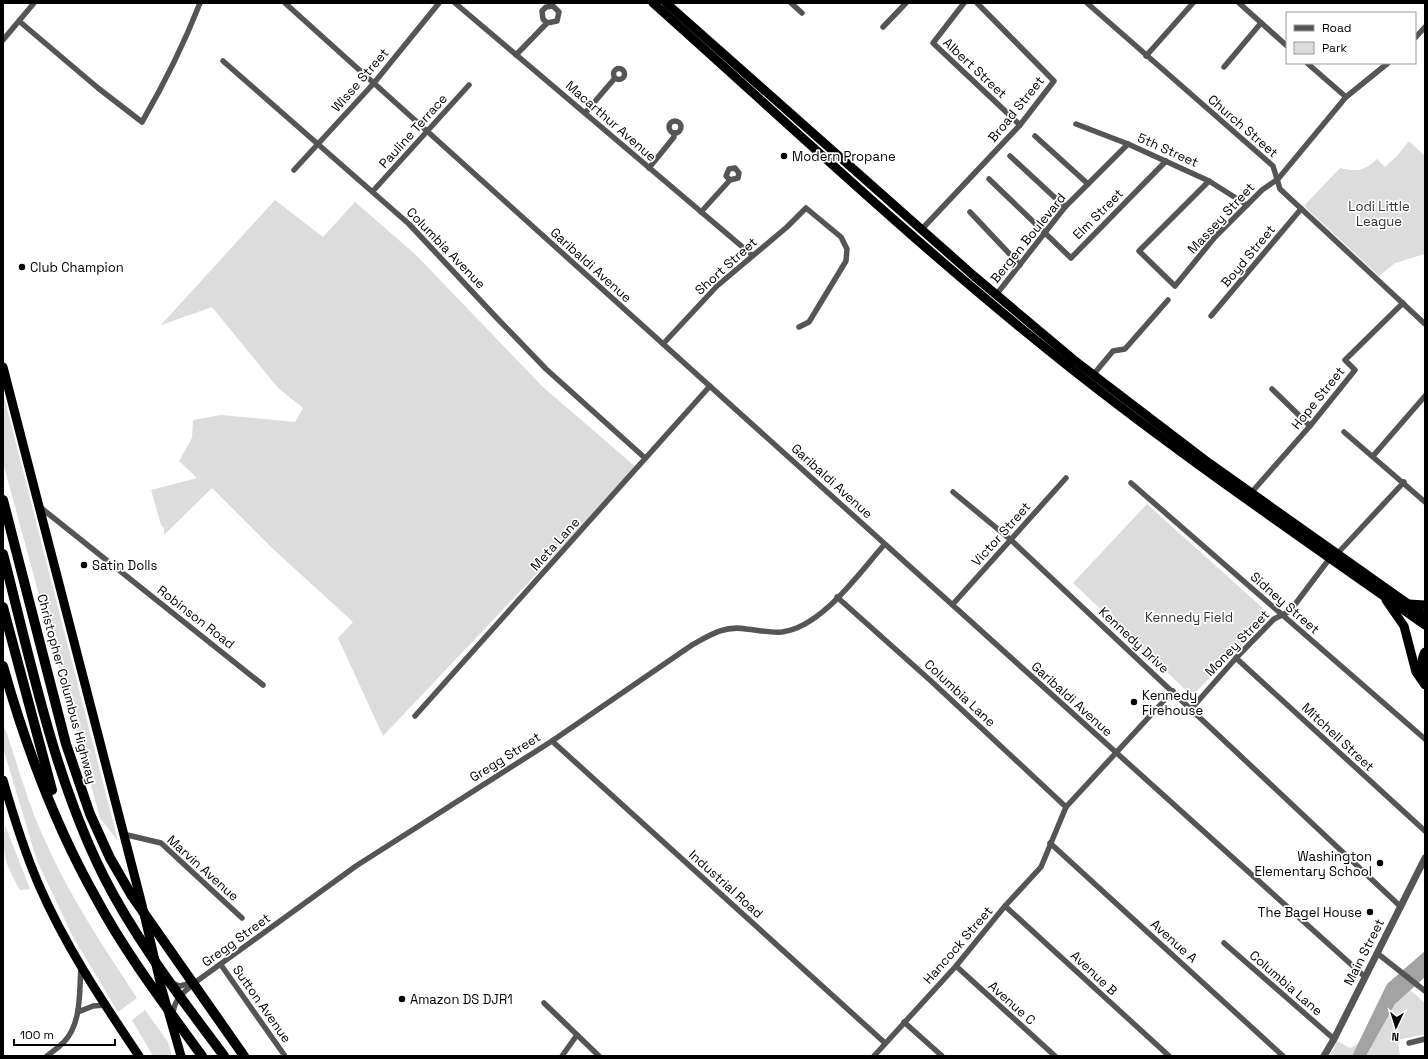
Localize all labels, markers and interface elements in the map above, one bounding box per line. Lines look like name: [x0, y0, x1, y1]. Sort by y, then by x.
legend: [1286, 12, 1416, 64]
text: Road: [1322, 20, 1351, 36]
street label: Albert Street: [939, 34, 1011, 102]
text: Park: [1322, 40, 1347, 56]
street label: Wisse Street: [328, 45, 392, 115]
street label: Broad Street: [984, 73, 1048, 145]
street label: Macarthur Avenue: [562, 77, 660, 165]
street label: Pauline Terrace: [375, 90, 451, 172]
street label: Church Street: [1204, 91, 1282, 161]
street label: 5th Street: [1135, 129, 1201, 171]
place label: Modern Propane: [792, 148, 896, 165]
marker: Modern Propane: [779, 151, 789, 161]
street label: Massey Street: [1184, 179, 1258, 257]
street label: Elm Street: [1069, 185, 1127, 243]
street label: Bergen Boulevard: [987, 190, 1069, 286]
park label: Lodi Little League: [1348, 198, 1410, 230]
street label: Columbia Avenue: [403, 204, 489, 292]
street label: Boyd Street: [1217, 221, 1279, 291]
street label: Garibaldi Avenue: [547, 224, 635, 306]
street label: Short Street: [691, 234, 761, 298]
place label: Club Champion: [30, 259, 124, 276]
marker: Club Champion: [17, 262, 27, 272]
street label: Hope Street: [1288, 363, 1348, 433]
street label: Garibaldi Avenue: [788, 440, 876, 522]
street label: Victor Street: [968, 498, 1034, 570]
street label: Meta Lane: [527, 514, 583, 574]
place label: Satin Dolls: [92, 557, 158, 574]
marker: Satin Dolls: [79, 560, 89, 570]
street label: Sidney Street: [1247, 568, 1323, 638]
street label: Robinson Road: [154, 581, 238, 653]
street label: Christopher Columbus Highway: [33, 592, 101, 786]
street label: Kennedy Drive: [1095, 603, 1173, 677]
street label: Money Street: [1201, 606, 1273, 680]
park label: Kennedy Field: [1145, 609, 1233, 626]
street label: Columbia Lane: [921, 656, 999, 730]
street label: Garibaldi Avenue: [1028, 658, 1116, 740]
place label: Kennedy Firehouse: [1142, 687, 1203, 719]
marker: Kennedy Firehouse: [1129, 697, 1139, 707]
street label: Mitchell Street: [1298, 699, 1378, 775]
street label: Gregg Street: [466, 728, 544, 786]
street label: Marvin Avenue: [164, 831, 242, 905]
street label: Industrial Road: [685, 846, 767, 922]
place label: Washington Elementary School: [1255, 848, 1372, 880]
marker: Washington Elementary School: [1375, 858, 1385, 868]
street label: Hancock Street: [920, 903, 996, 987]
place label: The Bagel House: [1258, 904, 1362, 921]
marker: The Bagel House: [1365, 907, 1375, 917]
street label: Gregg Street: [198, 909, 274, 971]
street label: Avenue A: [1147, 916, 1201, 966]
street label: Main Street: [1340, 916, 1388, 988]
street label: Avenue B: [1067, 947, 1121, 999]
street label: Columbia Lane: [1246, 947, 1326, 1019]
street label: Sutton Avenue: [229, 962, 295, 1046]
street label: Avenue C: [985, 977, 1039, 1029]
place label: Amazon DS DJR1: [410, 991, 513, 1008]
marker: Amazon DS DJR1: [397, 994, 407, 1004]
north arrow: [1376, 1007, 1416, 1047]
scale bar: [14, 1021, 115, 1047]
text: 100 m: [20, 1027, 54, 1043]
text: N: [1391, 1030, 1399, 1044]

